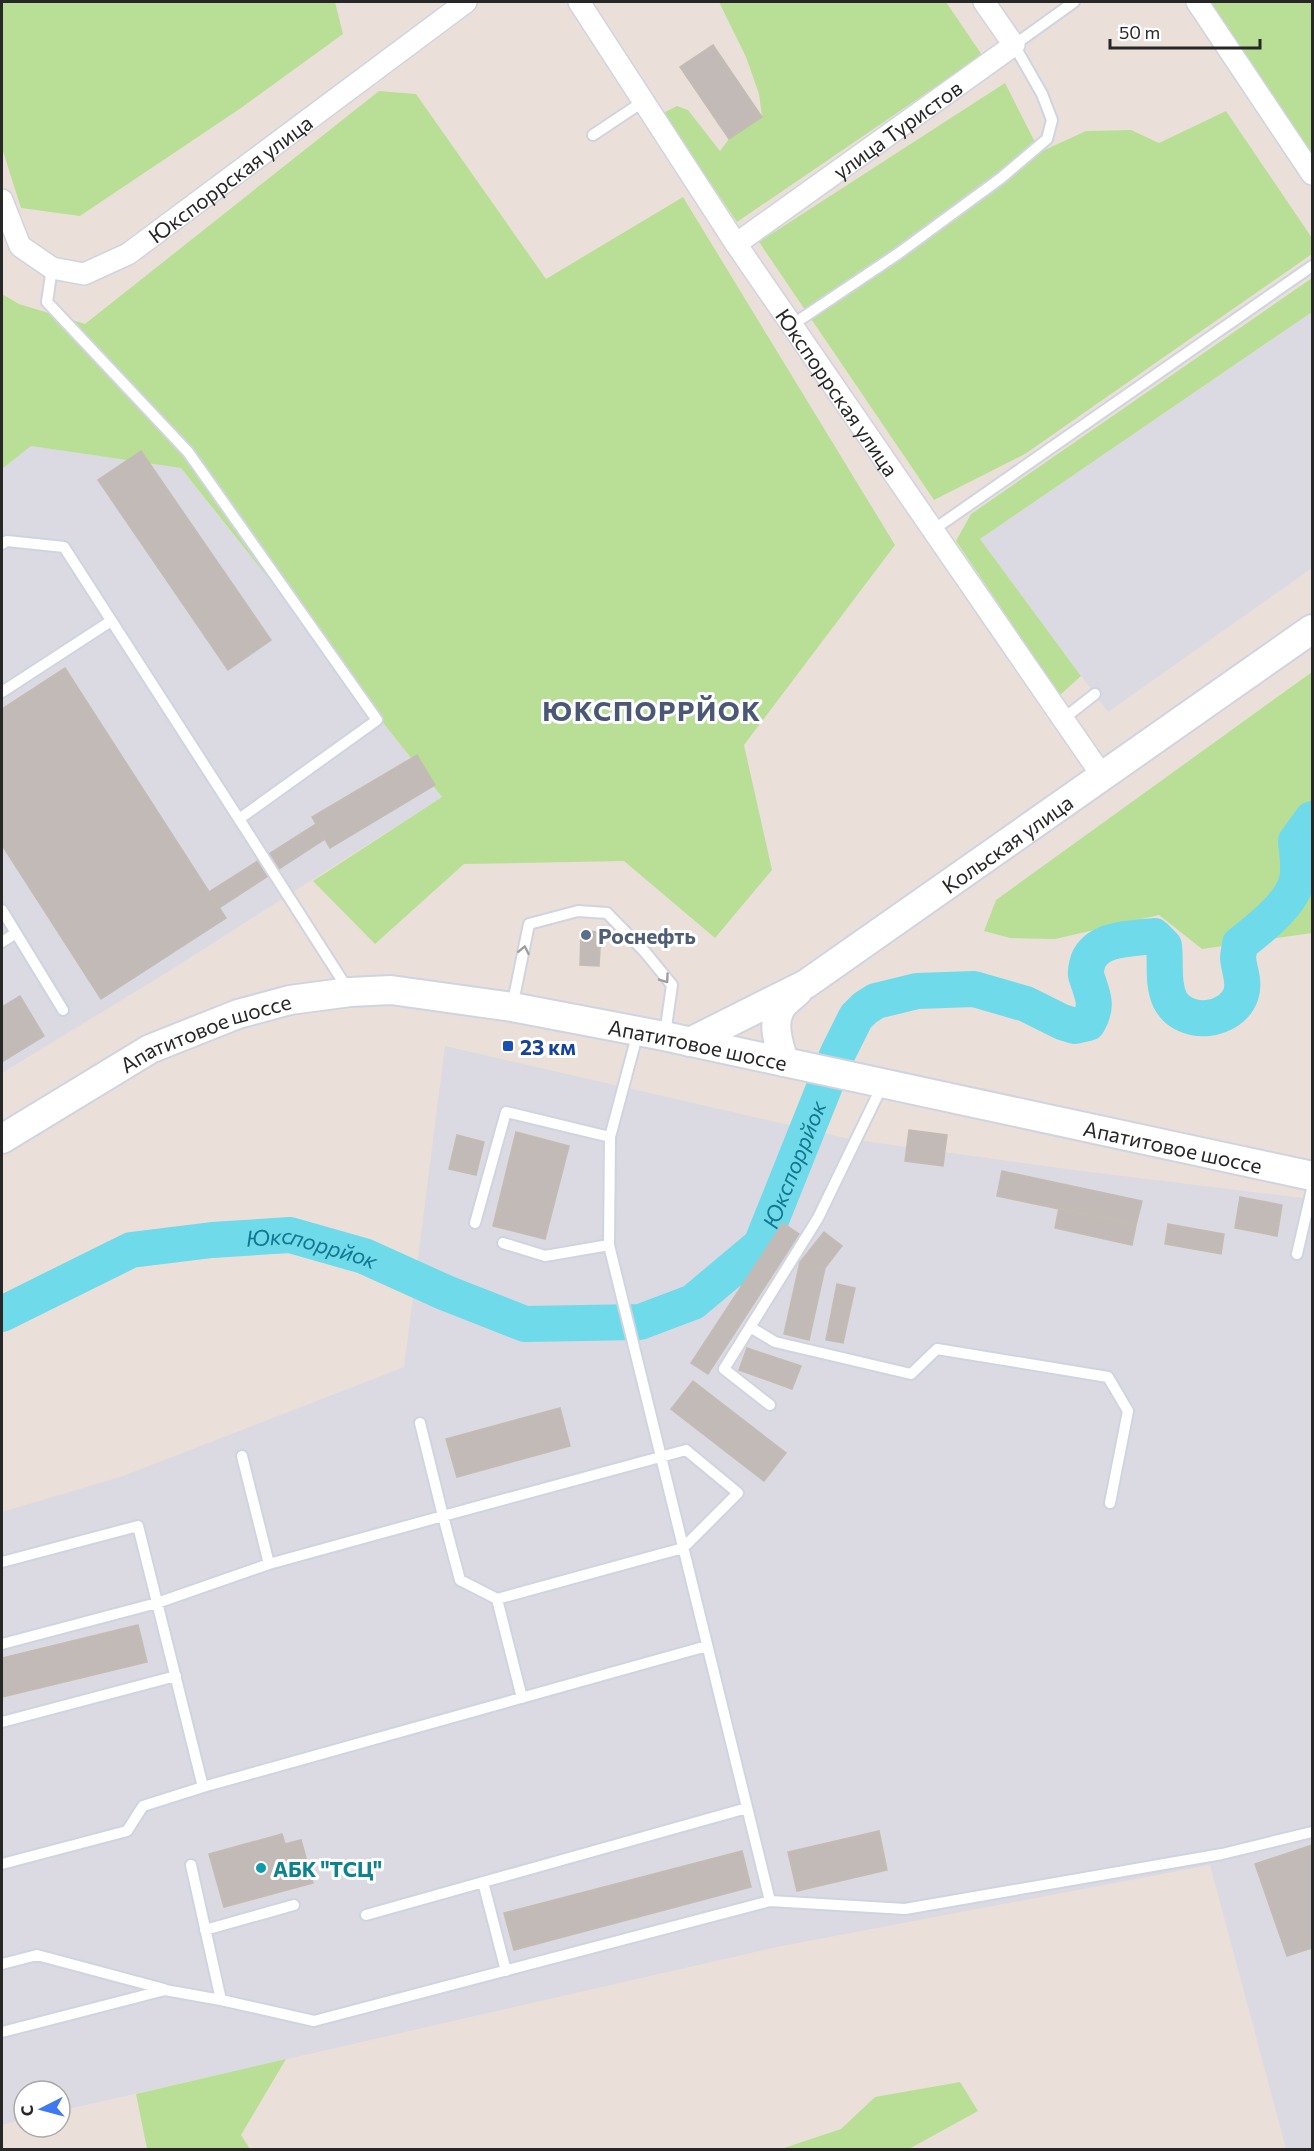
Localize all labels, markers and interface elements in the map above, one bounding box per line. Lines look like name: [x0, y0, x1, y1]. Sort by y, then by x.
scale bar: [1110, 12, 1260, 50]
text: 50 m: [1119, 21, 1160, 43]
street label: улица Туристов: [828, 74, 966, 183]
street label: Юкспоррская улица: [143, 109, 317, 247]
street label: Юкспоррская улица: [771, 303, 904, 481]
district label: ЮКСПОРРЙОК: [542, 694, 762, 727]
street label: Кольская улица: [937, 789, 1077, 898]
place label: Роснефть: [598, 923, 696, 948]
marker: Роснефть: [579, 928, 593, 942]
one-way arrow: [517, 945, 530, 955]
one-way arrow: [658, 972, 669, 983]
street label: Апатитовое шоссе: [115, 988, 294, 1077]
street label: Апатитовое шоссе: [606, 1013, 790, 1075]
place label: 23 км: [520, 1034, 576, 1059]
marker: 23 км: [501, 1039, 515, 1053]
water label: Юкспоррйок: [756, 1095, 832, 1232]
street label: Апатитовое шоссе: [1081, 1114, 1265, 1177]
water label: Юкспоррйок: [245, 1221, 383, 1274]
place label: АБК "ТСЦ": [273, 1856, 382, 1881]
marker: АБК "ТСЦ": [254, 1861, 268, 1875]
north arrow: [12, 2079, 72, 2139]
text: С: [17, 2104, 37, 2117]

